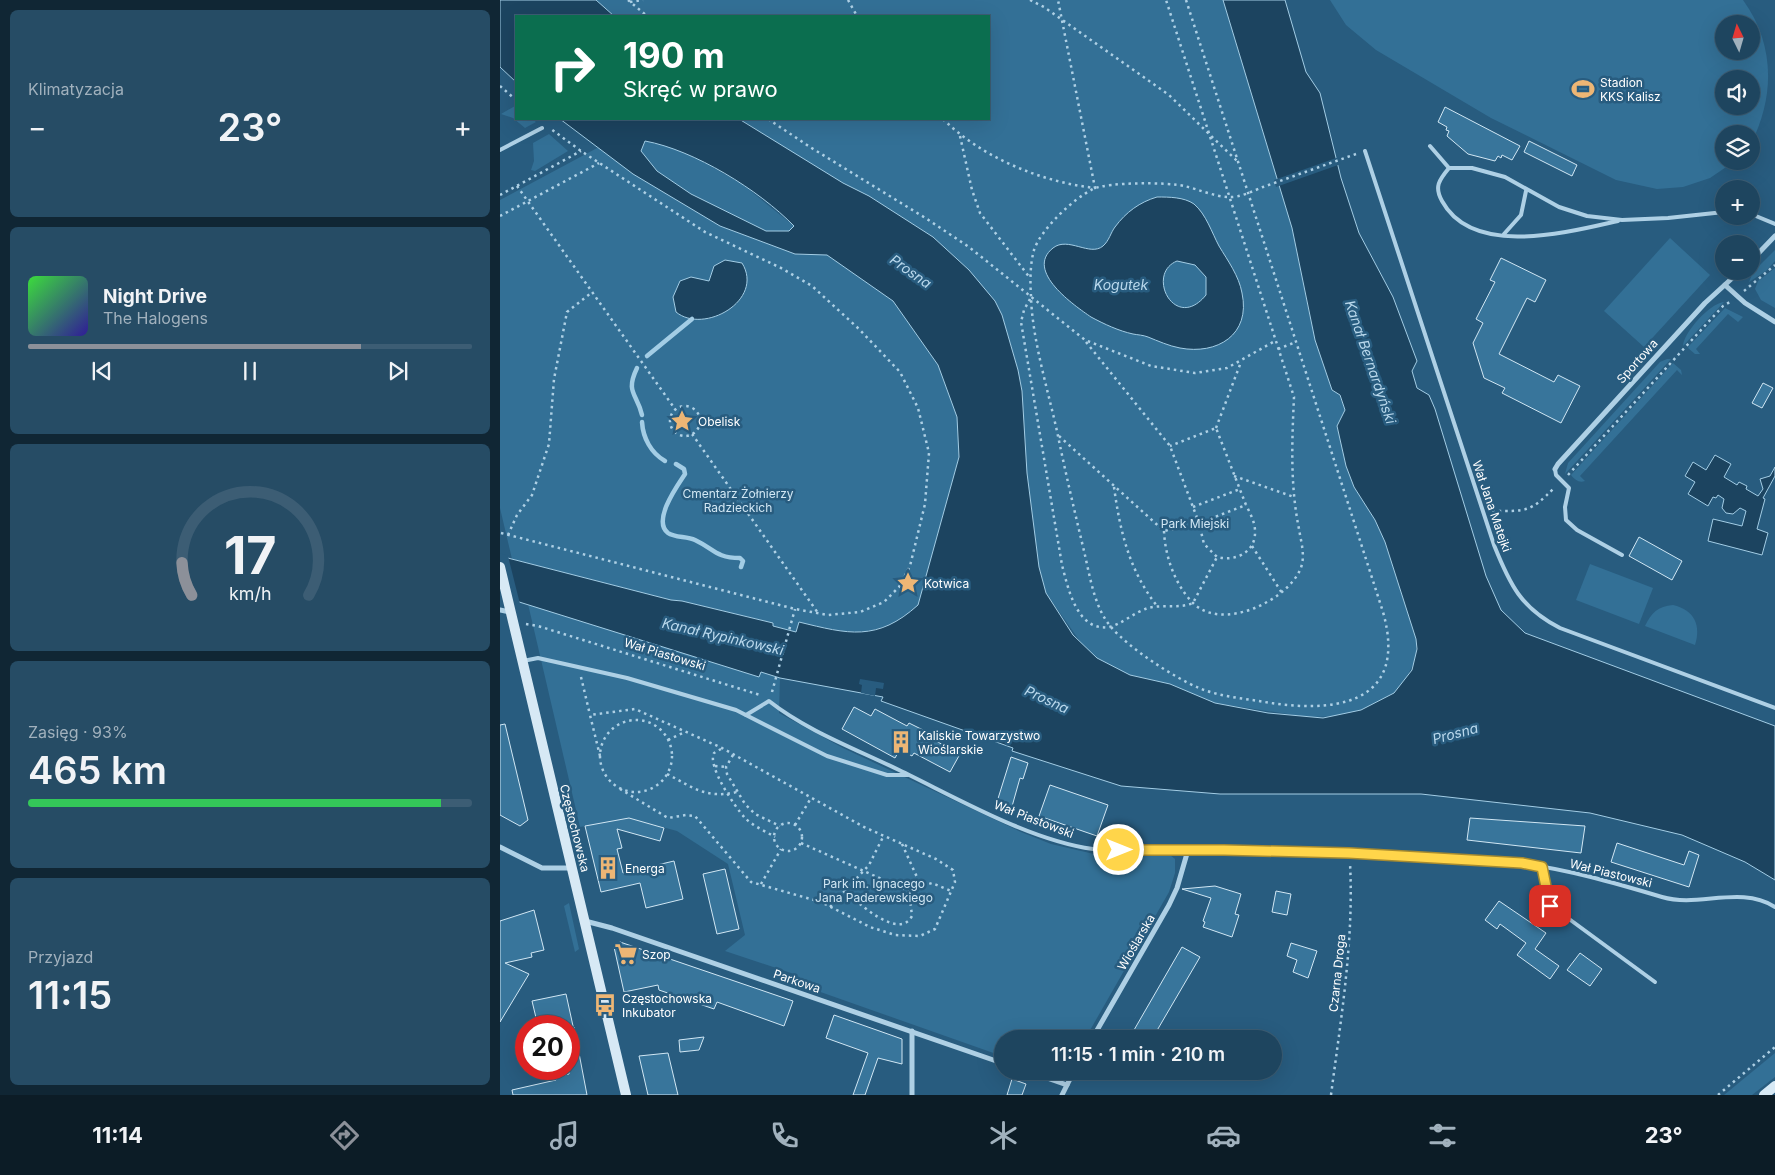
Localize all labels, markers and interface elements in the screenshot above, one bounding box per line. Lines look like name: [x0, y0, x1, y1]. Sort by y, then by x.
north arrow: [1715, 15, 1760, 60]
map controls: [1715, 15, 1760, 280]
text: 190 m: [623, 34, 725, 76]
icon: right: [540, 35, 605, 100]
button: sound: [1715, 70, 1760, 115]
place label: Stadion KKS Kalisz: [1600, 75, 1661, 104]
text: Skręć w prawo: [623, 76, 778, 102]
sports icon: Stadion KKS Kalisz: [1570, 76, 1596, 102]
text: Klimatyzacja: [28, 79, 124, 99]
text: 23°: [218, 104, 282, 150]
text: −: [28, 110, 47, 144]
text: +: [453, 110, 472, 144]
button: layers: [1715, 125, 1760, 170]
button: +: [1715, 180, 1760, 225]
button: −: [1715, 235, 1760, 280]
water label: Prosna: [887, 251, 935, 292]
water label: Kogutek: [1094, 276, 1148, 293]
text: Night Drive: [103, 285, 207, 308]
water label: Kanał Bernardyński: [1342, 298, 1400, 427]
text: The Halogens: [103, 308, 208, 328]
street label: Sportowa: [1613, 336, 1661, 386]
icon: previous: [88, 357, 116, 385]
icon: pause: [236, 357, 264, 385]
icon: next: [384, 357, 412, 385]
place icon: Obelisk: [669, 408, 695, 434]
place label: Obelisk: [698, 414, 741, 429]
street label: Wał Jana Matejki: [1469, 458, 1515, 554]
park label: Cmentarz Żołnierzy Radzieckich: [682, 486, 794, 515]
park label: Park Miejski: [1161, 516, 1229, 531]
text: 17: [224, 524, 276, 587]
place icon: Kotwica: [895, 570, 921, 596]
place label: Kotwica: [924, 576, 969, 591]
text: km/h: [229, 583, 271, 604]
water label: Kanał Rypinkowski: [661, 614, 786, 658]
street label: Wał Piastowski: [622, 635, 708, 674]
water label: Prosna: [1022, 681, 1072, 717]
water label: Prosna: [1430, 719, 1480, 747]
text: Zasięg · 93%: [28, 722, 128, 742]
place label: Kaliskie Towarzystwo Wioślarskie: [918, 728, 1040, 757]
building icon: Kaliskie Towarzystwo Wioślarskie: [888, 729, 914, 755]
text: 465 km: [28, 747, 167, 793]
street label: Częstochowska: [557, 783, 593, 873]
street label: Wał Piastowski: [992, 797, 1076, 841]
position arrow: [1092, 823, 1144, 875]
building icon: Energa: [595, 855, 621, 881]
street label: Wał Piastowski: [1568, 856, 1654, 890]
place label: Energa: [625, 861, 665, 876]
park label: Park im. Ignacego Jana Paderewskiego: [815, 876, 933, 905]
pin: [1529, 885, 1571, 927]
icon: arrive: [1536, 892, 1564, 920]
street label: Wioślarska: [1114, 911, 1158, 973]
street label: Czarna Droga: [1325, 933, 1349, 1013]
supermarket icon: Szop: [613, 941, 639, 967]
text: Przyjazd: [28, 947, 93, 967]
place label: Szop: [642, 947, 671, 962]
street label: Parkowa: [771, 966, 823, 996]
text: 11:15: [28, 972, 112, 1018]
place label: Częstochowska Inkubator: [622, 991, 712, 1020]
bus stop icon: Częstochowska Inkubator: [592, 992, 618, 1018]
speed limit sign: 20: [515, 1015, 580, 1080]
text: 11:15 · 1 min · 210 m: [1051, 1043, 1225, 1066]
icon: directions: [327, 1118, 362, 1153]
icon: music: [547, 1118, 582, 1153]
icon: phone: [767, 1118, 802, 1153]
icon: climate: [986, 1118, 1021, 1153]
icon: car: [1206, 1118, 1241, 1153]
icon: filters: [1425, 1118, 1460, 1153]
text: 11:14: [92, 1122, 143, 1148]
text: 23°: [1645, 1122, 1683, 1148]

